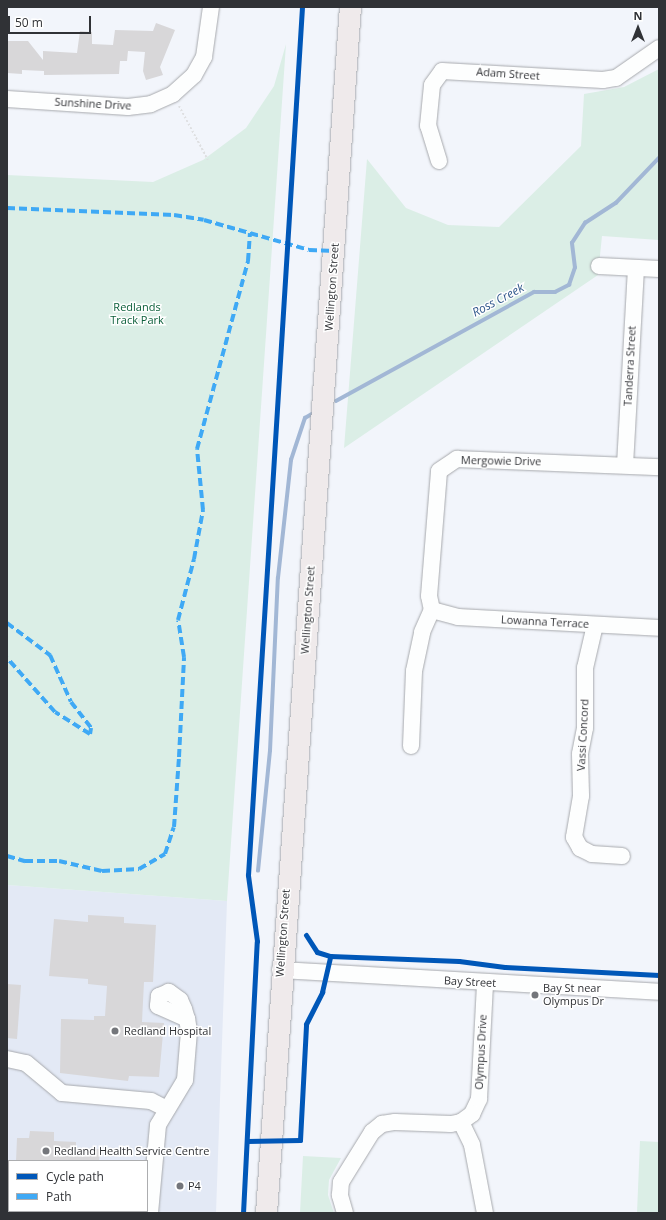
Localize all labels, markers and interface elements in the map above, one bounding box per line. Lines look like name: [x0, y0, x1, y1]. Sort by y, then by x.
scale bar: [10, 8, 93, 34]
north arrow: [618, 8, 658, 48]
text: N: [634, 8, 642, 23]
text: 50 m: [15, 14, 43, 31]
street label: Adam Street: [476, 65, 540, 83]
street label: Sunshine Drive: [54, 95, 132, 113]
street label: Wellington Street: [322, 243, 342, 331]
water label: Ross Creek: [470, 280, 526, 320]
park label: Redlands Track Park: [110, 301, 164, 327]
street label: Tanderra Street: [621, 325, 639, 407]
street label: Mergowie Drive: [461, 454, 541, 468]
street label: Wellington Street: [298, 566, 318, 654]
street label: Lowanna Terrace: [501, 613, 589, 631]
street label: Vassi Concord: [575, 699, 591, 771]
street label: Wellington Street: [273, 889, 293, 977]
street label: Bay Street: [444, 974, 496, 990]
place label: Bay St near Olympus Dr: [543, 982, 604, 1008]
marker: Bay St near Olympus Dr: [530, 990, 540, 1000]
street label: Olympus Drive: [472, 1014, 490, 1090]
place label: Redland Hospital: [124, 1024, 211, 1038]
marker: Redland Hospital: [109, 1025, 121, 1037]
place label: Redland Health Service Centre: [54, 1144, 209, 1158]
marker: Redland Health Service Centre: [41, 1146, 51, 1156]
legend: [8, 1160, 148, 1212]
text: Cycle path: [46, 1168, 104, 1185]
place label: P4: [188, 1179, 201, 1193]
marker: P4: [175, 1181, 185, 1191]
text: Path: [46, 1188, 72, 1205]

